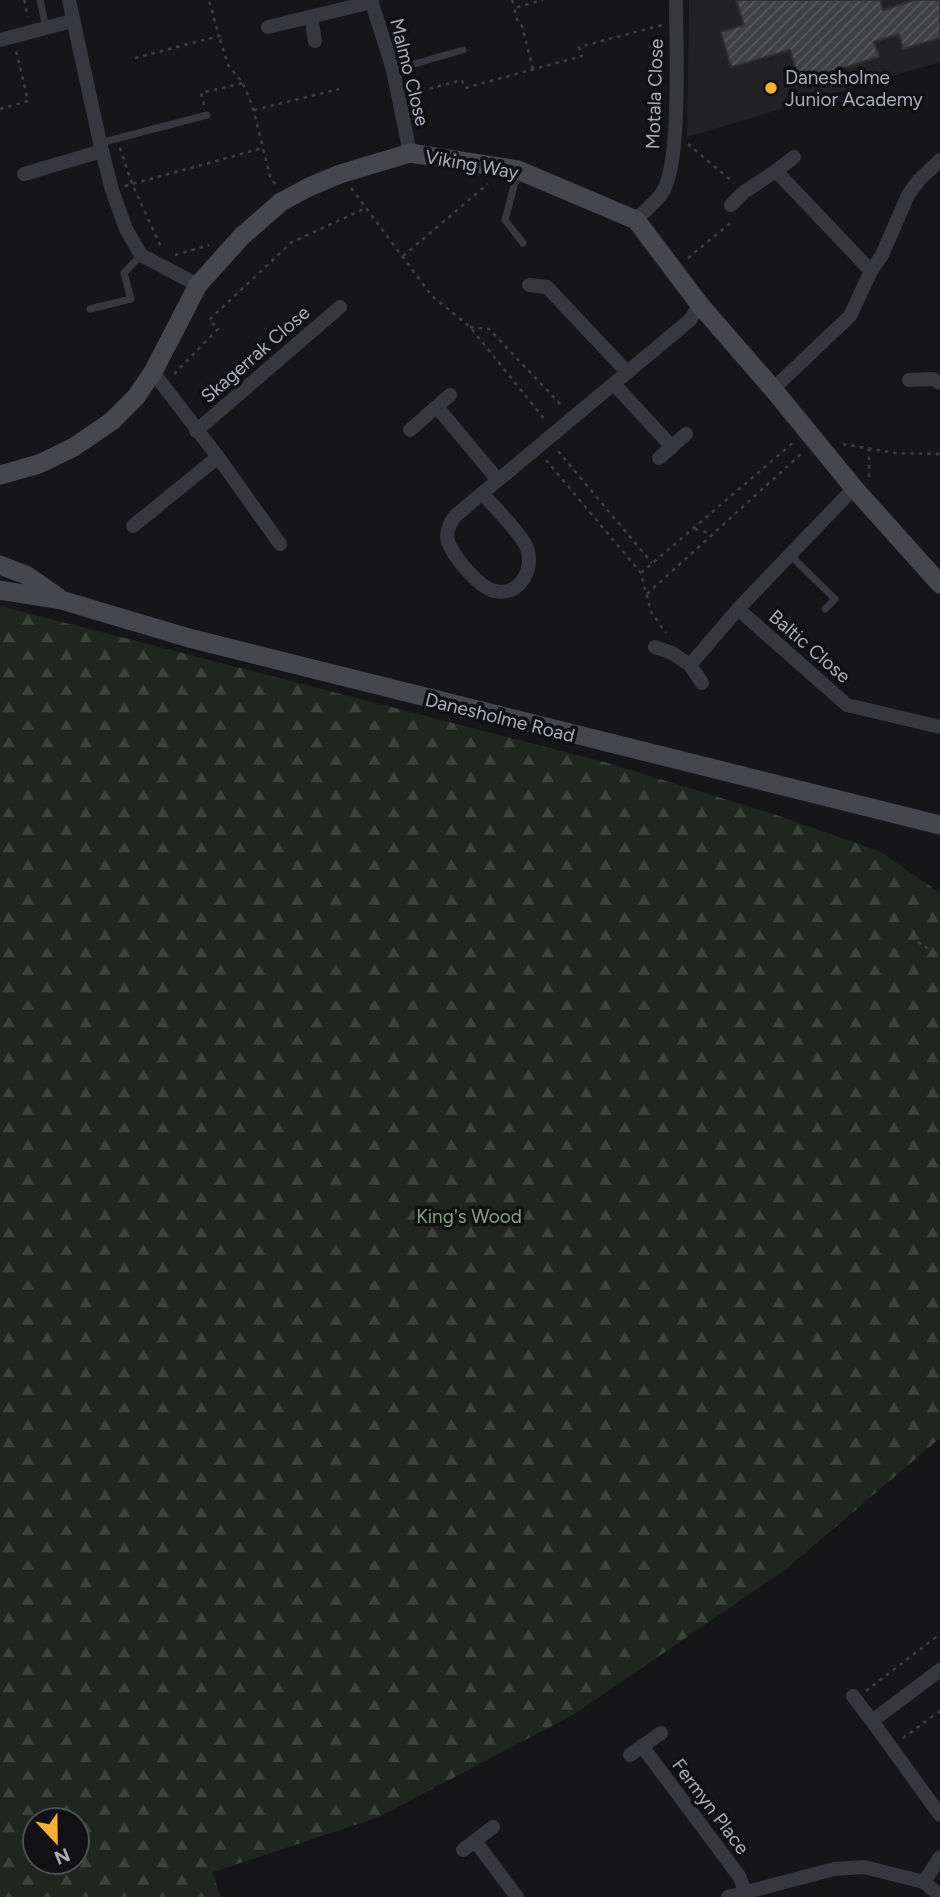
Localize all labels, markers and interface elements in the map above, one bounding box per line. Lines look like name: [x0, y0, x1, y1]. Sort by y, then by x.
street label: Malmo Close: [385, 16, 434, 128]
street label: Motala Close: [641, 38, 668, 150]
place label: Danesholme Junior Academy: [785, 66, 923, 111]
marker: Danesholme Junior Academy: [763, 80, 779, 96]
street label: Viking Way: [423, 145, 521, 184]
street label: Skagerrak Close: [196, 301, 314, 408]
street label: Baltic Close: [764, 605, 855, 688]
street label: Danesholme Road: [423, 688, 577, 747]
park label: King's Wood: [416, 1205, 522, 1228]
street label: Fermyn Place: [667, 1754, 754, 1859]
north arrow: [21, 1806, 91, 1876]
text: N: [51, 1843, 73, 1870]

